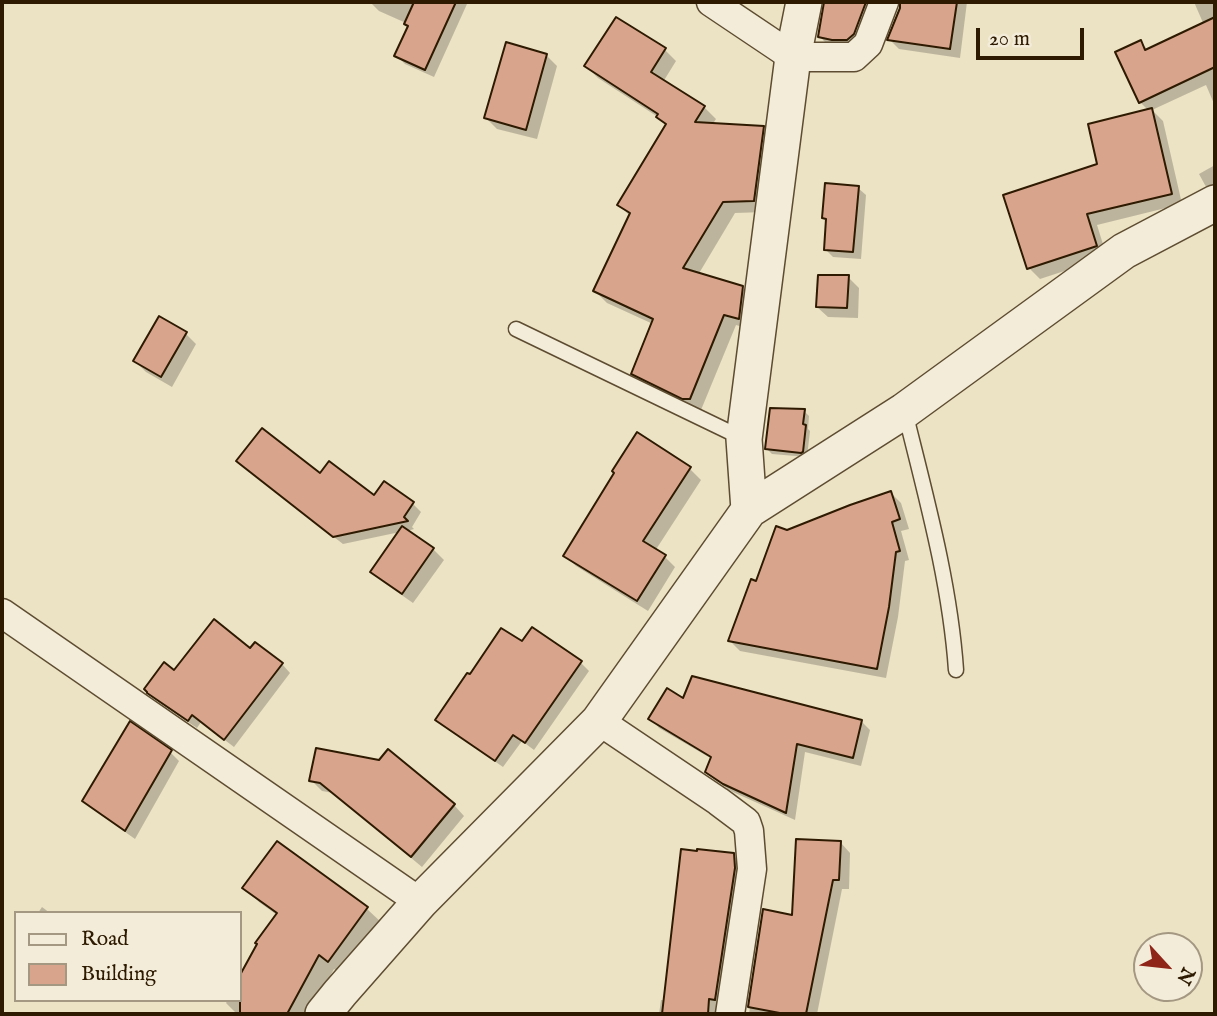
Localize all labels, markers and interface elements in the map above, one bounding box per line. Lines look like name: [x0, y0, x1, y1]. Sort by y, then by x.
scale bar: [979, 14, 1088, 58]
text: 20 m: [989, 26, 1030, 53]
legend: [14, 911, 242, 1002]
text: Road: [81, 926, 128, 953]
north arrow: [1133, 932, 1203, 1002]
text: Building: [81, 961, 156, 988]
text: N: [1171, 963, 1199, 988]

